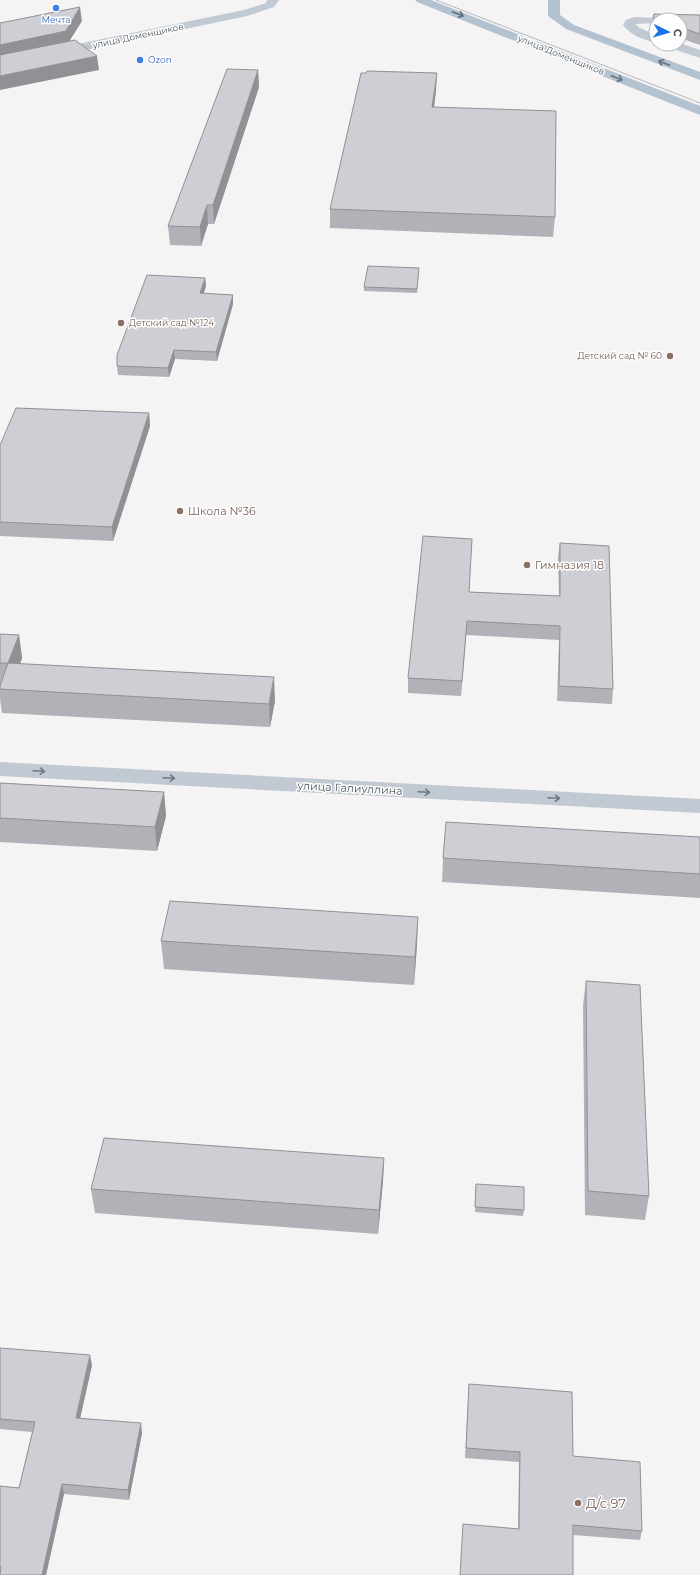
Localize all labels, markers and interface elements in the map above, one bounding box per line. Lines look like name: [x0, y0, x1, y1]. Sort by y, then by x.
marker: Мечта: [51, 3, 61, 13]
one-way arrow: [451, 10, 463, 18]
north arrow: [648, 12, 688, 52]
place label: Мечта: [41, 14, 71, 25]
street label: улица Доменщиков: [90, 20, 184, 51]
text: С: [671, 28, 685, 37]
street label: улица Доменщиков: [515, 32, 606, 77]
place label: Ozon: [148, 54, 172, 65]
marker: Ozon: [135, 55, 145, 65]
one-way arrow: [658, 58, 670, 66]
one-way arrow: [611, 75, 623, 82]
place label: Детский сад №124: [129, 317, 214, 328]
marker: Детский сад №124: [116, 318, 126, 328]
place label: Детский сад № 60: [577, 350, 662, 361]
marker: Детский сад № 60: [665, 351, 675, 361]
place label: Школа №36: [188, 504, 256, 518]
marker: Школа №36: [175, 506, 185, 516]
place label: Гимназия 18: [535, 558, 604, 572]
marker: Гимназия 18: [522, 560, 532, 570]
one-way arrow: [32, 767, 45, 775]
one-way arrow: [162, 774, 175, 781]
street label: улица Галиуллина: [296, 778, 403, 798]
one-way arrow: [417, 788, 430, 795]
one-way arrow: [547, 795, 560, 802]
place label: Д/с 97: [586, 1495, 626, 1511]
marker: Д/с 97: [573, 1498, 583, 1508]

